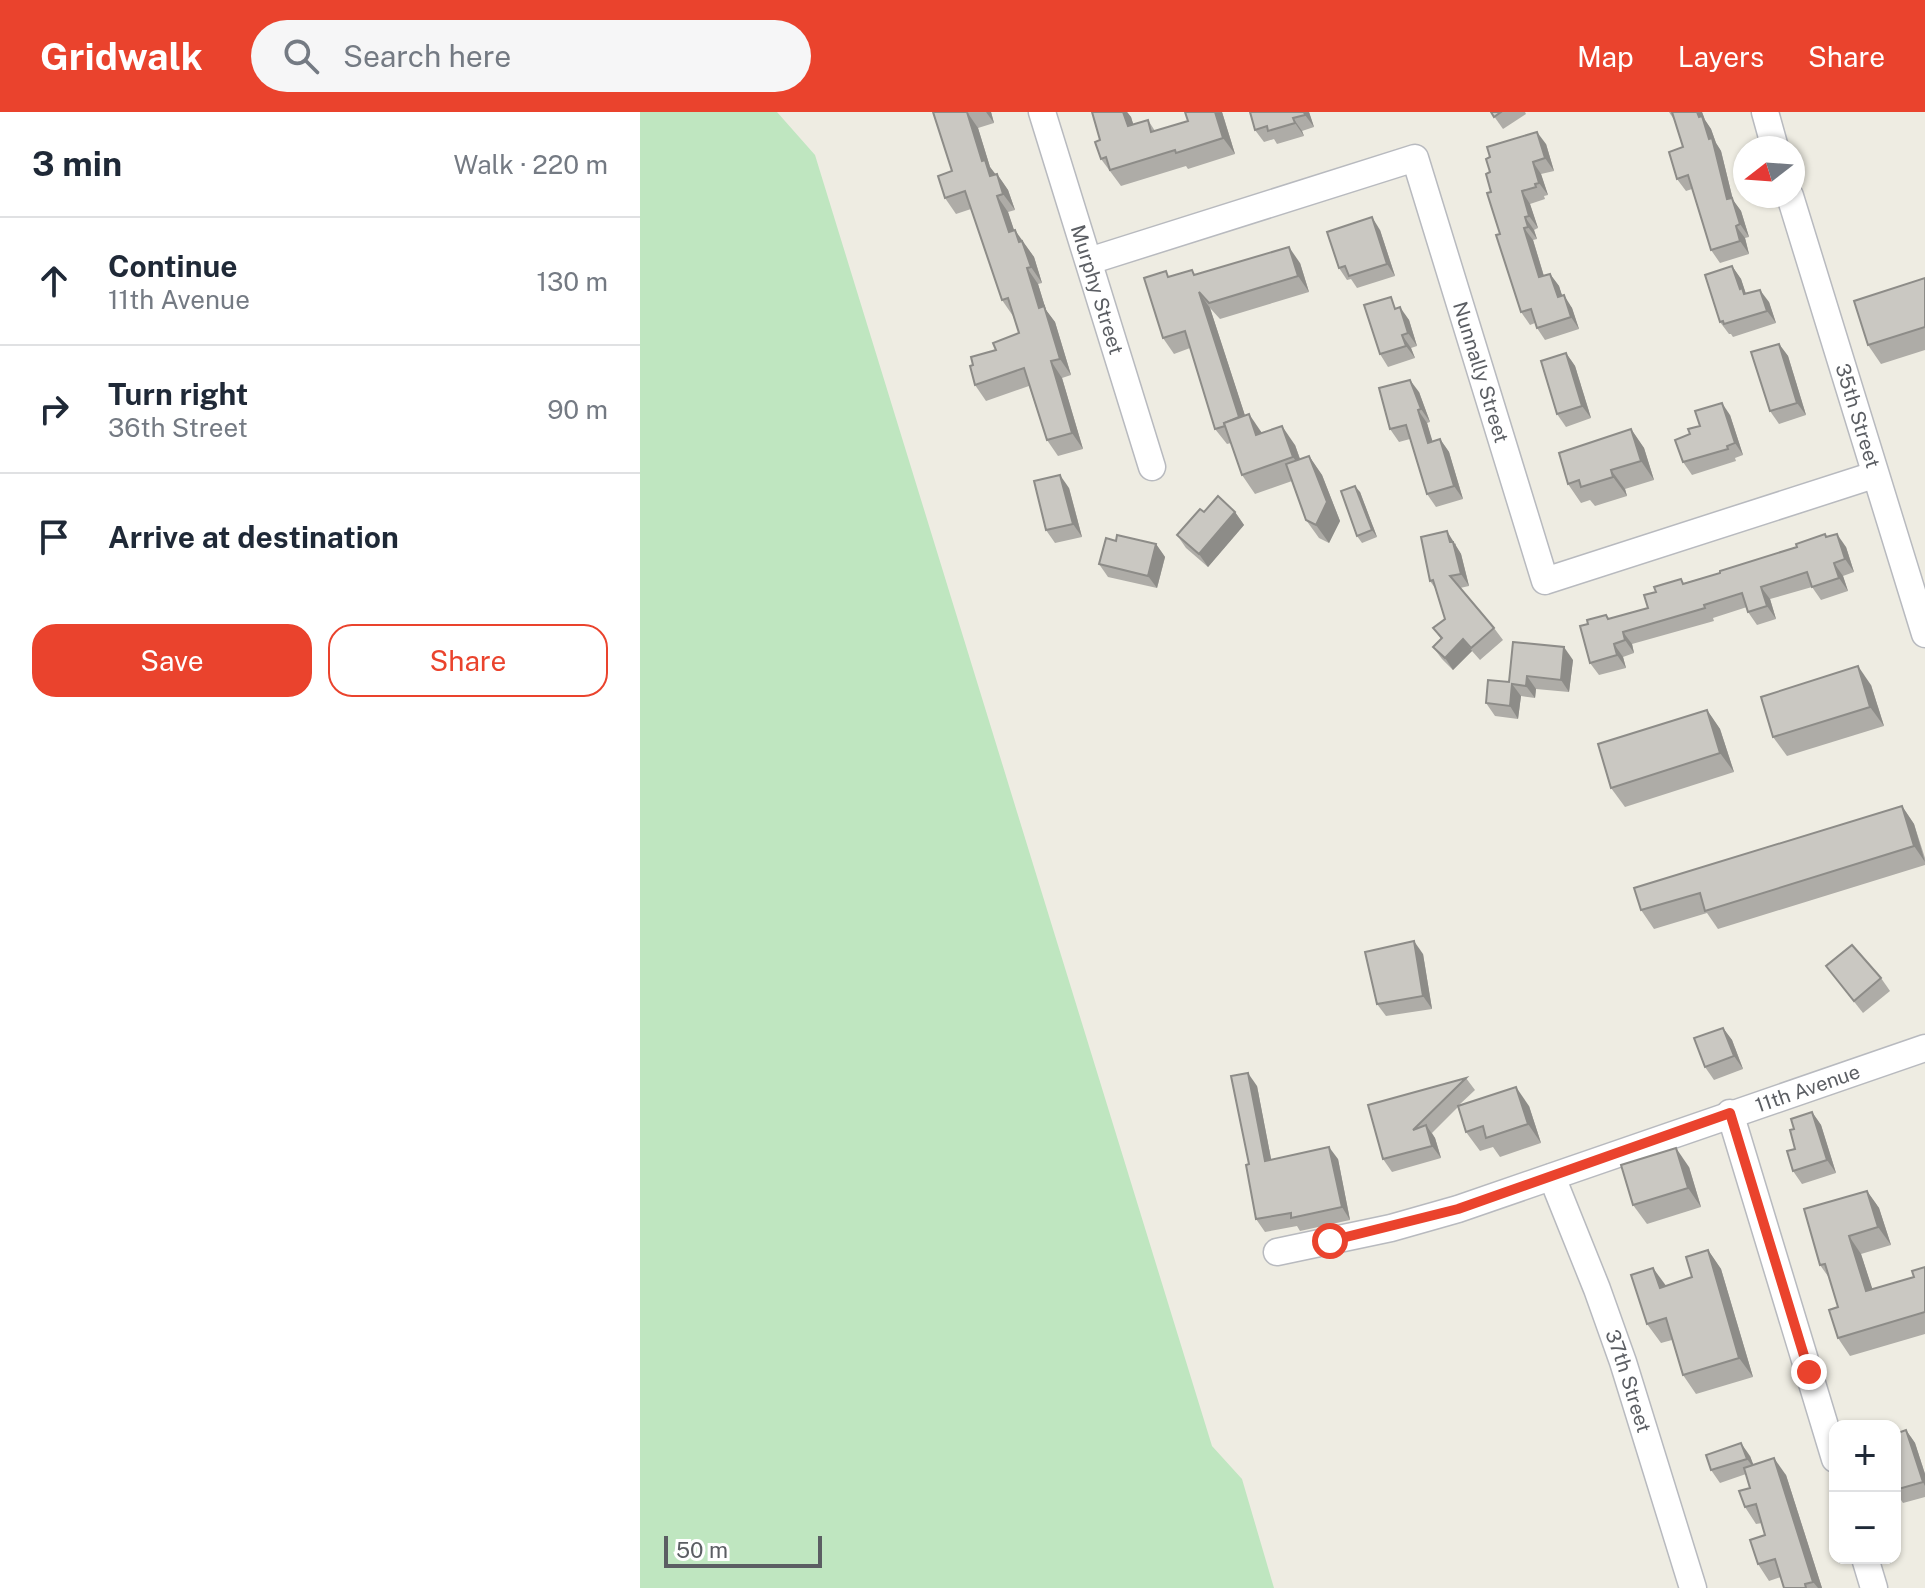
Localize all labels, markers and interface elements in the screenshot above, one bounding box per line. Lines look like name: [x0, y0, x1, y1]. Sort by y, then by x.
search box: [251, 20, 811, 92]
text: Gridwalk: [40, 34, 203, 79]
icon: search: [279, 34, 323, 78]
text: Search here: [343, 38, 511, 74]
text: Map: [1577, 40, 1634, 73]
text: Layers: [1678, 40, 1764, 73]
text: Share: [1808, 40, 1885, 73]
north arrow: [1733, 136, 1805, 208]
text: 3 min: [32, 144, 122, 184]
text: Walk · 220 m: [453, 149, 608, 180]
street label: Murphy Street: [1066, 222, 1128, 357]
text: Continue: [108, 248, 238, 284]
icon: ahead: [32, 259, 76, 303]
text: 130 m: [536, 266, 608, 297]
text: 11th Avenue: [108, 284, 250, 315]
street label: Nunnally Street: [1448, 299, 1514, 446]
street label: 35th Street: [1830, 361, 1885, 471]
text: Turn right: [108, 376, 248, 412]
icon: right: [32, 387, 76, 431]
text: 90 m: [547, 394, 608, 425]
text: 36th Street: [108, 412, 248, 443]
icon: arrive: [32, 515, 76, 559]
text: Arrive at destination: [108, 519, 399, 555]
button: Save: [32, 624, 312, 697]
button: Share: [328, 624, 608, 697]
street label: 11th Avenue: [1752, 1059, 1863, 1118]
route start: [1312, 1223, 1348, 1259]
street label: 37th Street: [1600, 1326, 1656, 1436]
route end: [1791, 1354, 1827, 1390]
map controls: [1829, 1420, 1901, 1564]
button: +: [1829, 1420, 1901, 1492]
button: −: [1829, 1492, 1901, 1564]
scale bar: [664, 1532, 822, 1568]
text: 50 m: [676, 1537, 728, 1563]

